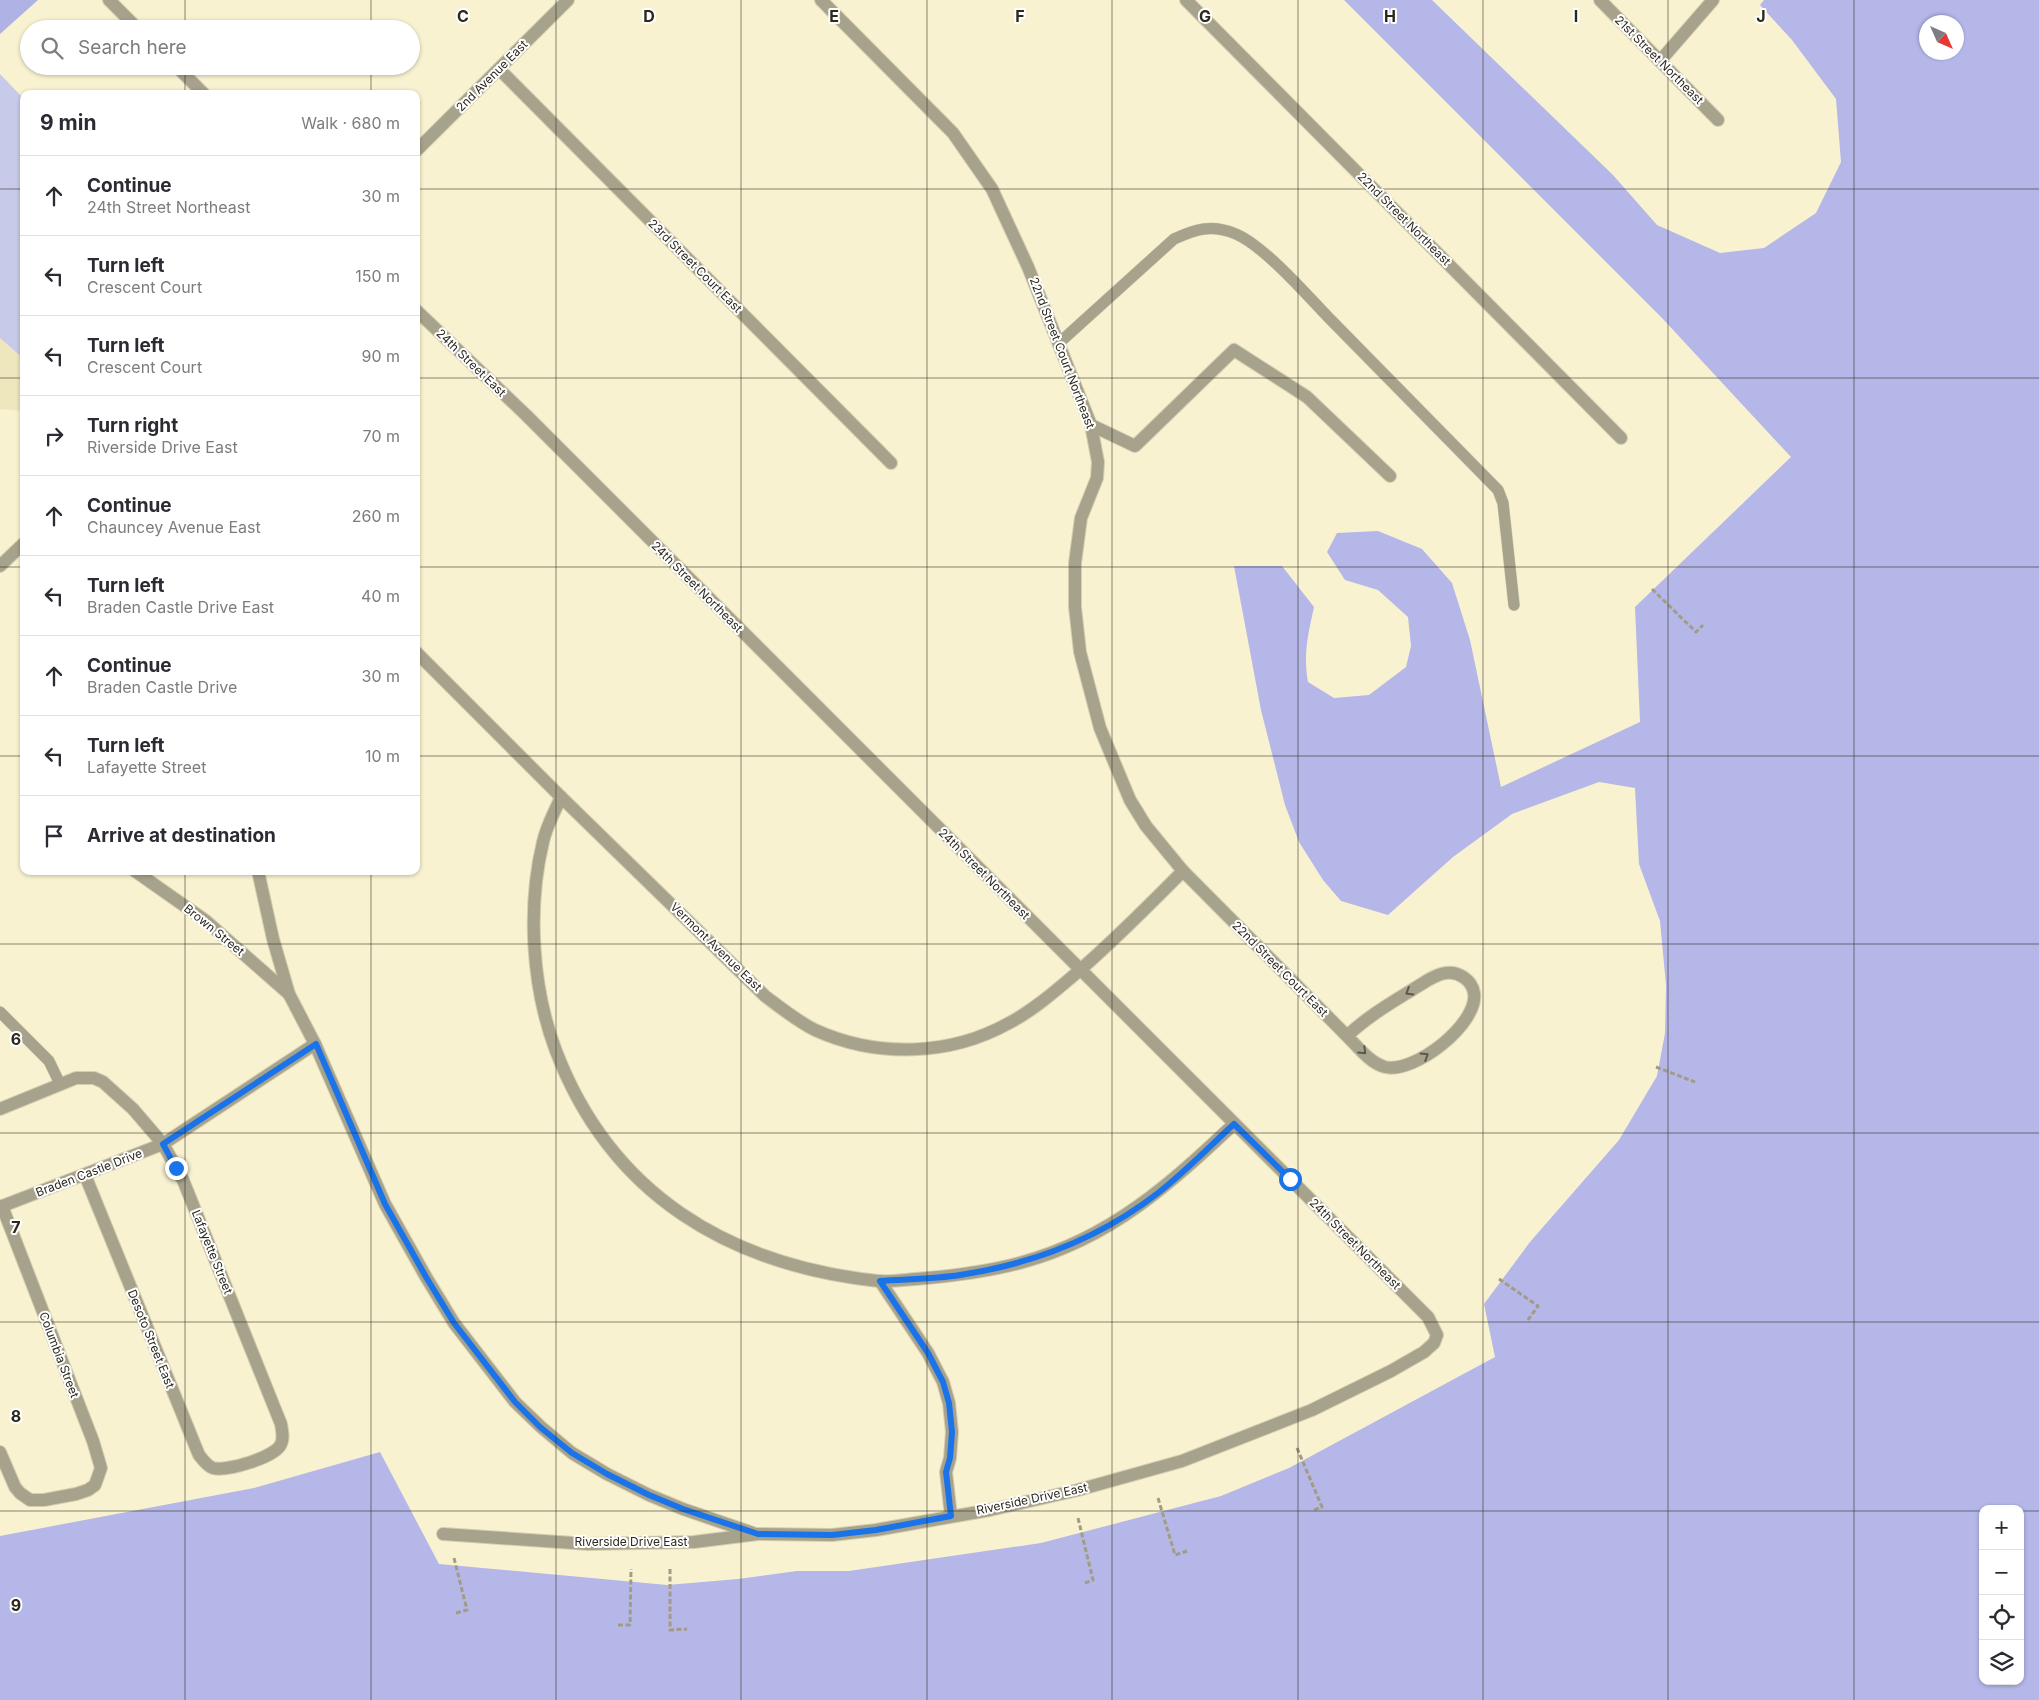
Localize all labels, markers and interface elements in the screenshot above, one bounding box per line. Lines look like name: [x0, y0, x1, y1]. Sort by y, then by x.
text: C: [457, 6, 469, 26]
text: D: [643, 6, 655, 26]
text: E: [829, 6, 839, 26]
text: F: [1015, 6, 1025, 26]
text: G: [1199, 6, 1211, 26]
text: H: [1384, 6, 1396, 26]
text: I: [1574, 6, 1578, 26]
text: J: [1756, 6, 1766, 26]
street label: 21st Street Northeast: [1612, 12, 1707, 107]
north arrow: [1919, 15, 1964, 60]
search box: [20, 20, 420, 75]
icon: search: [38, 34, 66, 62]
text: Search here: [78, 36, 187, 59]
street label: 2nd Avenue East: [453, 37, 531, 114]
text: 9 min: [40, 110, 97, 135]
text: Walk · 680 m: [301, 113, 400, 133]
street label: 22nd Street Northeast: [1355, 169, 1454, 268]
text: Continue: [87, 174, 172, 197]
icon: ahead: [40, 182, 68, 210]
text: 30 m: [362, 186, 400, 206]
text: 24th Street Northeast: [87, 197, 250, 217]
street label: 23rd Street Court East: [645, 216, 745, 316]
text: Turn left: [87, 254, 165, 277]
icon: left: [40, 262, 68, 290]
text: 150 m: [355, 266, 400, 286]
street label: 22nd Street Court Northeast: [1027, 275, 1098, 431]
text: Crescent Court: [87, 277, 202, 297]
street label: 24th Street East: [434, 326, 509, 400]
text: Turn left: [87, 334, 165, 357]
icon: left: [40, 342, 68, 370]
text: 90 m: [361, 346, 400, 366]
text: Crescent Court: [87, 357, 202, 377]
text: Turn right: [87, 414, 178, 437]
icon: right: [40, 422, 68, 450]
text: 70 m: [363, 426, 400, 446]
text: Riverside Drive East: [87, 437, 238, 457]
text: Continue: [87, 494, 172, 517]
icon: ahead: [40, 502, 68, 530]
text: 260 m: [352, 506, 400, 526]
text: Chauncey Avenue East: [87, 517, 261, 537]
street label: 24th Street Northeast: [649, 538, 746, 635]
text: Turn left: [87, 574, 165, 597]
icon: left: [40, 582, 68, 610]
text: 40 m: [361, 586, 400, 606]
text: Braden Castle Drive East: [87, 597, 274, 617]
text: Continue: [87, 654, 172, 677]
icon: ahead: [40, 662, 68, 690]
text: 30 m: [362, 666, 400, 686]
text: Braden Castle Drive: [87, 677, 237, 697]
text: Turn left: [87, 734, 165, 757]
icon: left: [40, 742, 68, 770]
text: 10 m: [365, 746, 400, 766]
text: Lafayette Street: [87, 757, 206, 777]
icon: arrive: [40, 822, 68, 850]
text: Arrive at destination: [87, 824, 276, 847]
street label: 24th Street Northeast: [936, 825, 1033, 922]
street label: Vermont Avenue East: [668, 899, 765, 994]
street label: Brown Street: [181, 901, 248, 959]
street label: 22nd Street Court East: [1229, 918, 1331, 1020]
one-way arrow: [1406, 985, 1415, 995]
text: 6: [11, 1029, 21, 1049]
one-way arrow: [1357, 1045, 1366, 1054]
one-way arrow: [1420, 1052, 1429, 1062]
street label: Braden Castle Drive: [34, 1145, 144, 1200]
route end: [165, 1157, 188, 1180]
route start: [1279, 1168, 1302, 1191]
street label: 24th Street Northeast: [1307, 1195, 1404, 1292]
street label: Lafayette Street: [189, 1207, 236, 1296]
text: 7: [11, 1217, 21, 1237]
street label: Desoto Street East: [125, 1287, 178, 1390]
street label: Columbia Street: [36, 1310, 83, 1400]
text: 8: [11, 1406, 21, 1426]
street label: Riverside Drive East: [975, 1479, 1089, 1518]
map controls: [1979, 1505, 2024, 1685]
button: +: [1979, 1505, 2024, 1550]
street label: Riverside Drive East: [575, 1534, 688, 1549]
button: −: [1979, 1550, 2024, 1595]
text: 9: [11, 1595, 21, 1615]
button: locate: [1979, 1595, 2024, 1640]
button: layers: [1979, 1640, 2024, 1685]

